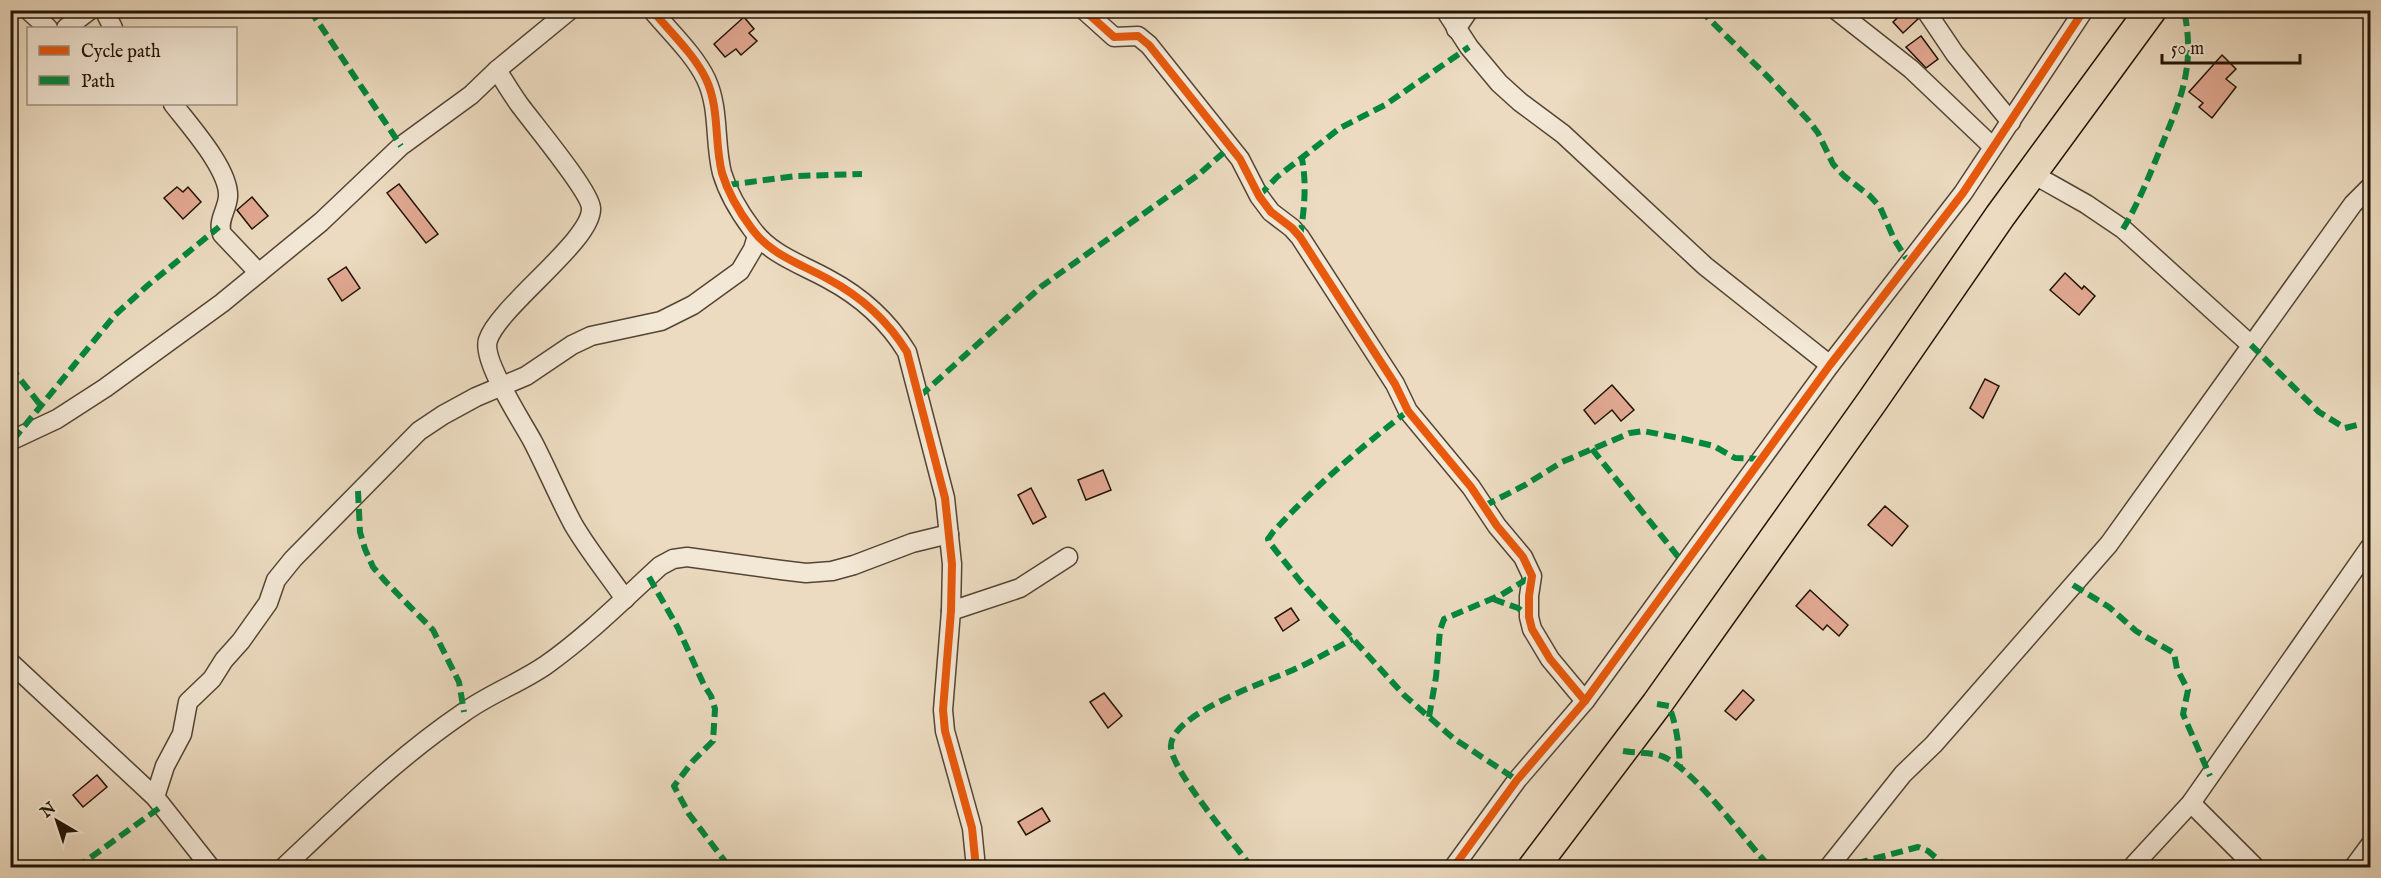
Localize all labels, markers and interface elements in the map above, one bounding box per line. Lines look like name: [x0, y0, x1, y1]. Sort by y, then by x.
legend: [27, 27, 237, 105]
scale bar: [2162, 27, 2300, 65]
text: 50 m: [2171, 38, 2204, 61]
text: Cycle path: [81, 41, 161, 64]
text: Path: [81, 71, 115, 94]
north arrow: [27, 791, 87, 851]
text: N: [36, 799, 61, 824]

